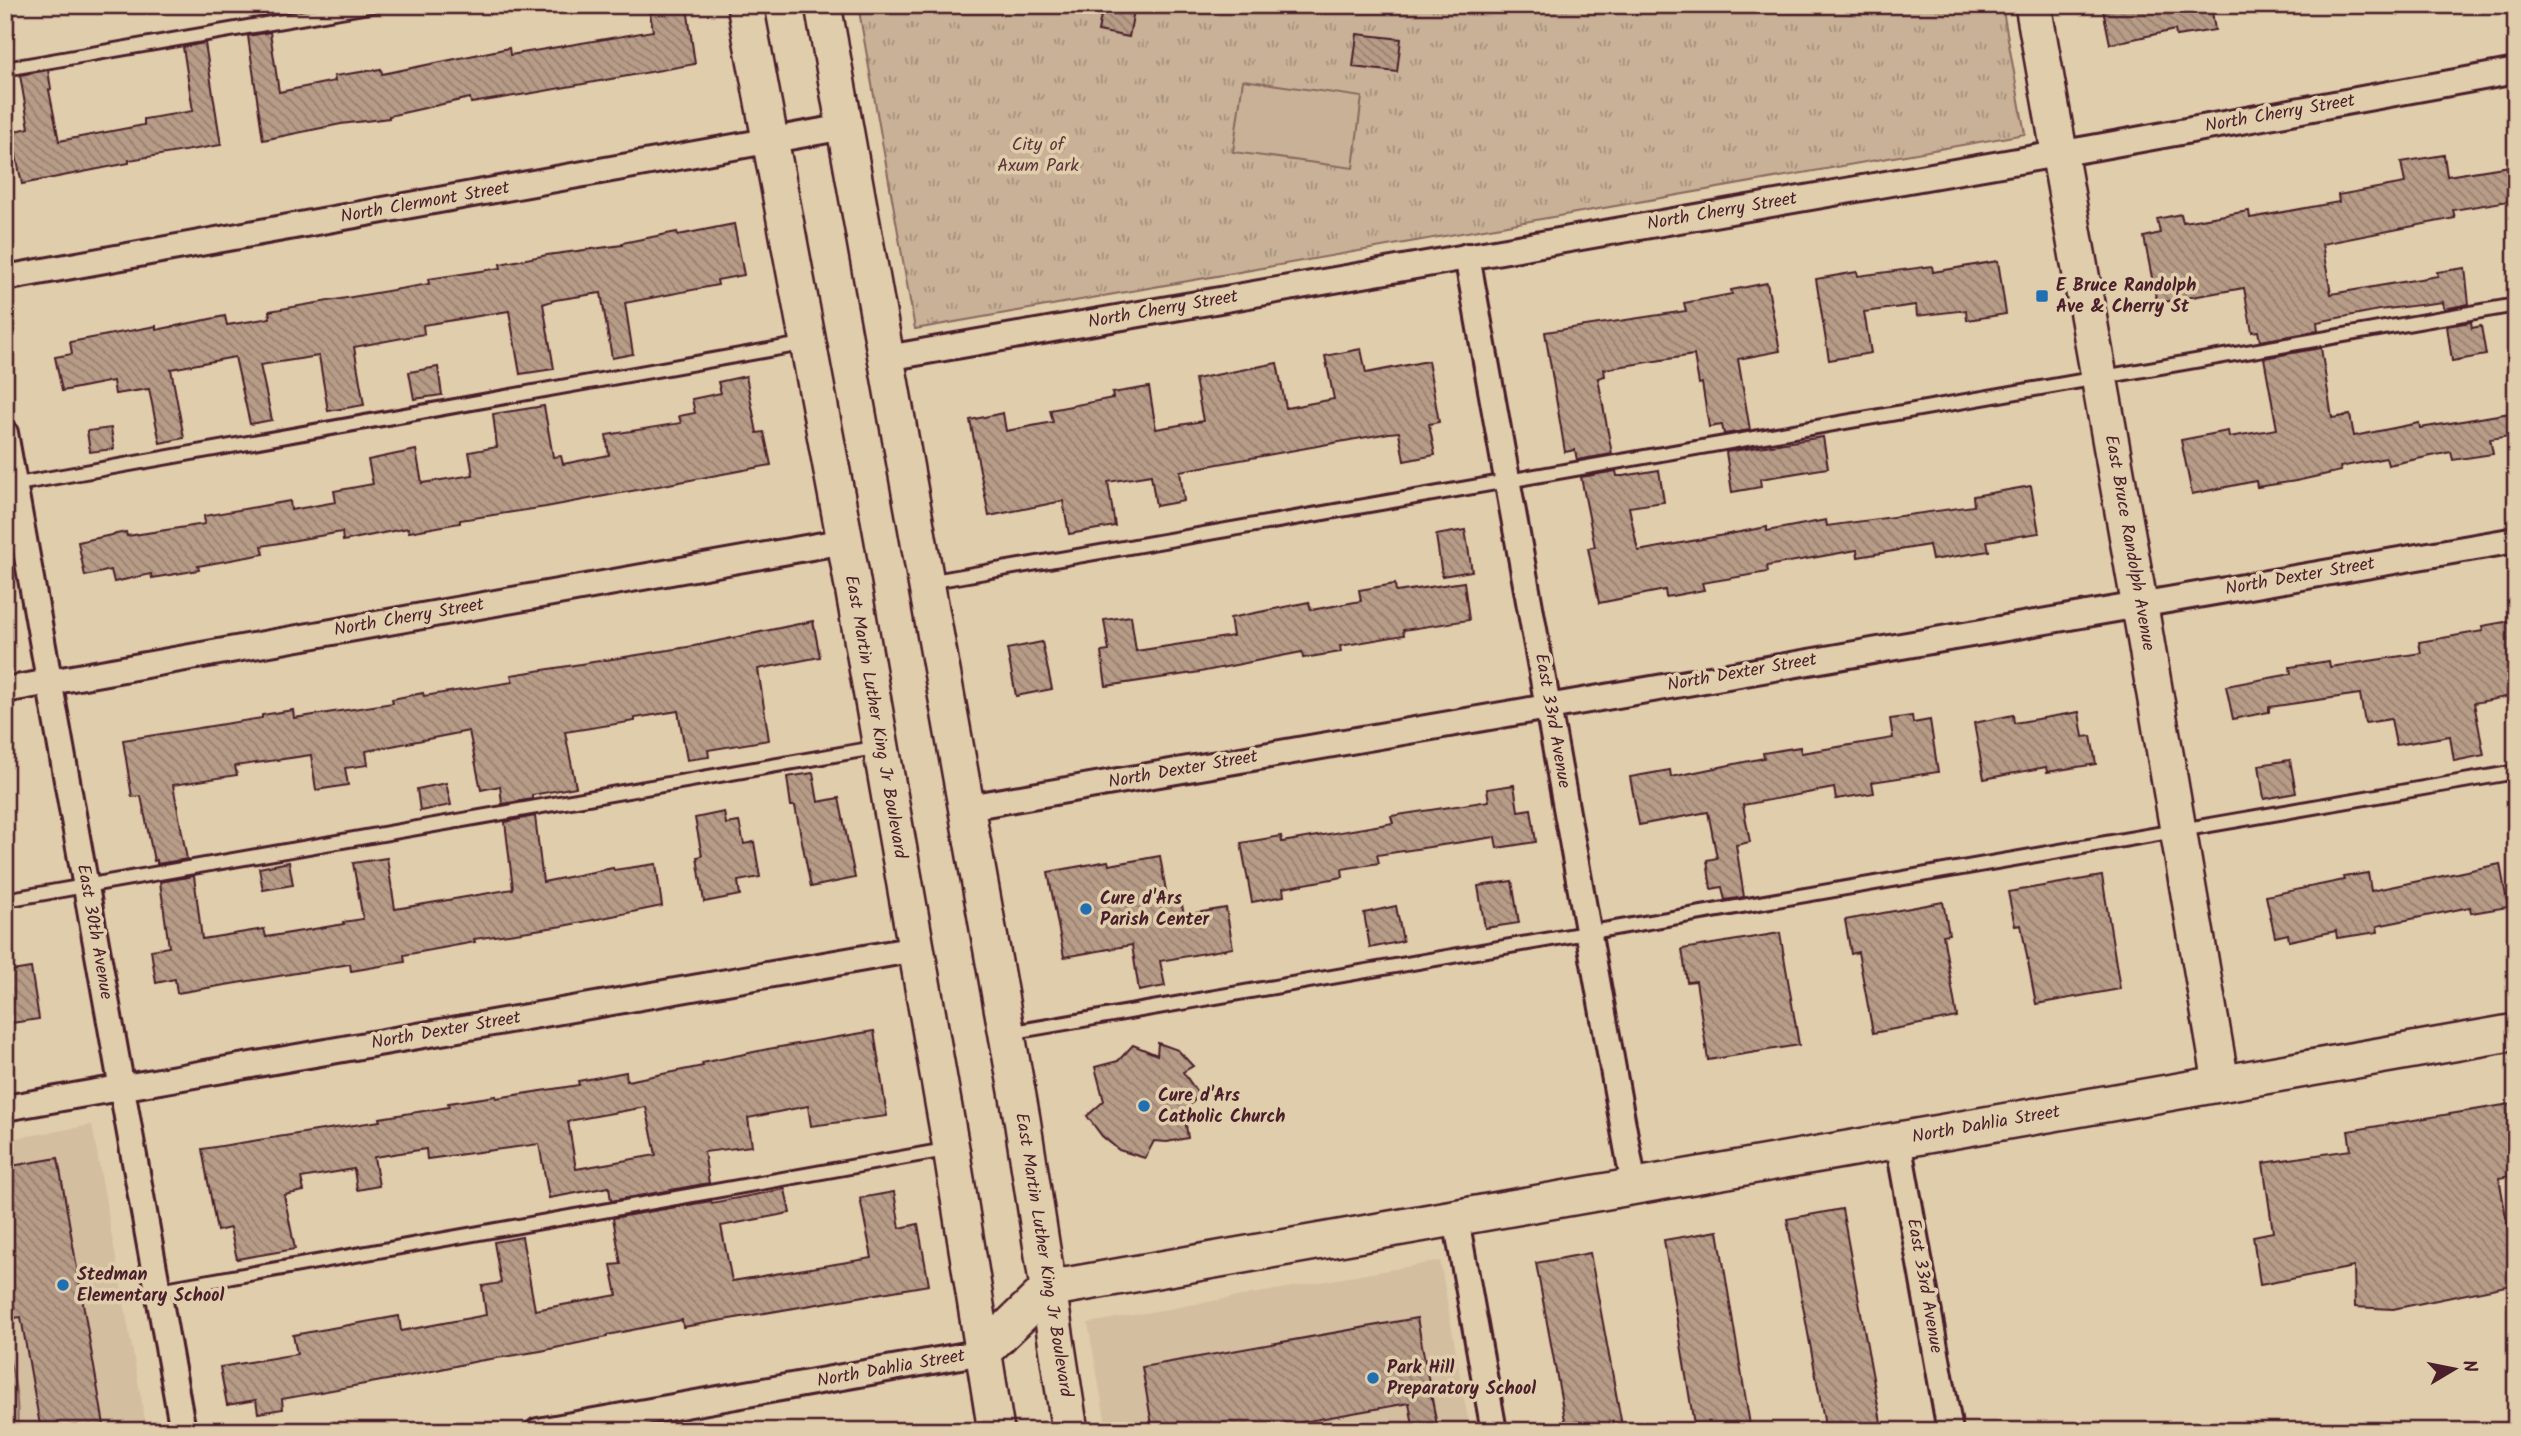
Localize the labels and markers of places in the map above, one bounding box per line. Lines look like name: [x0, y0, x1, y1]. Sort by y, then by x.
place label: E Bruce Randolph Ave & Cherry St: [2056, 272, 2196, 322]
marker: E Bruce Randolph Ave & Cherry St: [2034, 288, 2050, 304]
place label: Cure d'Ars Parish Center: [1100, 885, 1210, 935]
marker: Cure d'Ars Parish Center: [1078, 901, 1094, 917]
place label: Cure d'Ars Catholic Church: [1158, 1082, 1285, 1132]
marker: Cure d'Ars Catholic Church: [1136, 1098, 1152, 1114]
place label: Stedman Elementary School: [77, 1261, 224, 1311]
marker: Stedman Elementary School: [55, 1277, 71, 1293]
place label: Park Hill Preparatory School: [1387, 1354, 1536, 1404]
marker: Park Hill Preparatory School: [1365, 1370, 1381, 1386]

